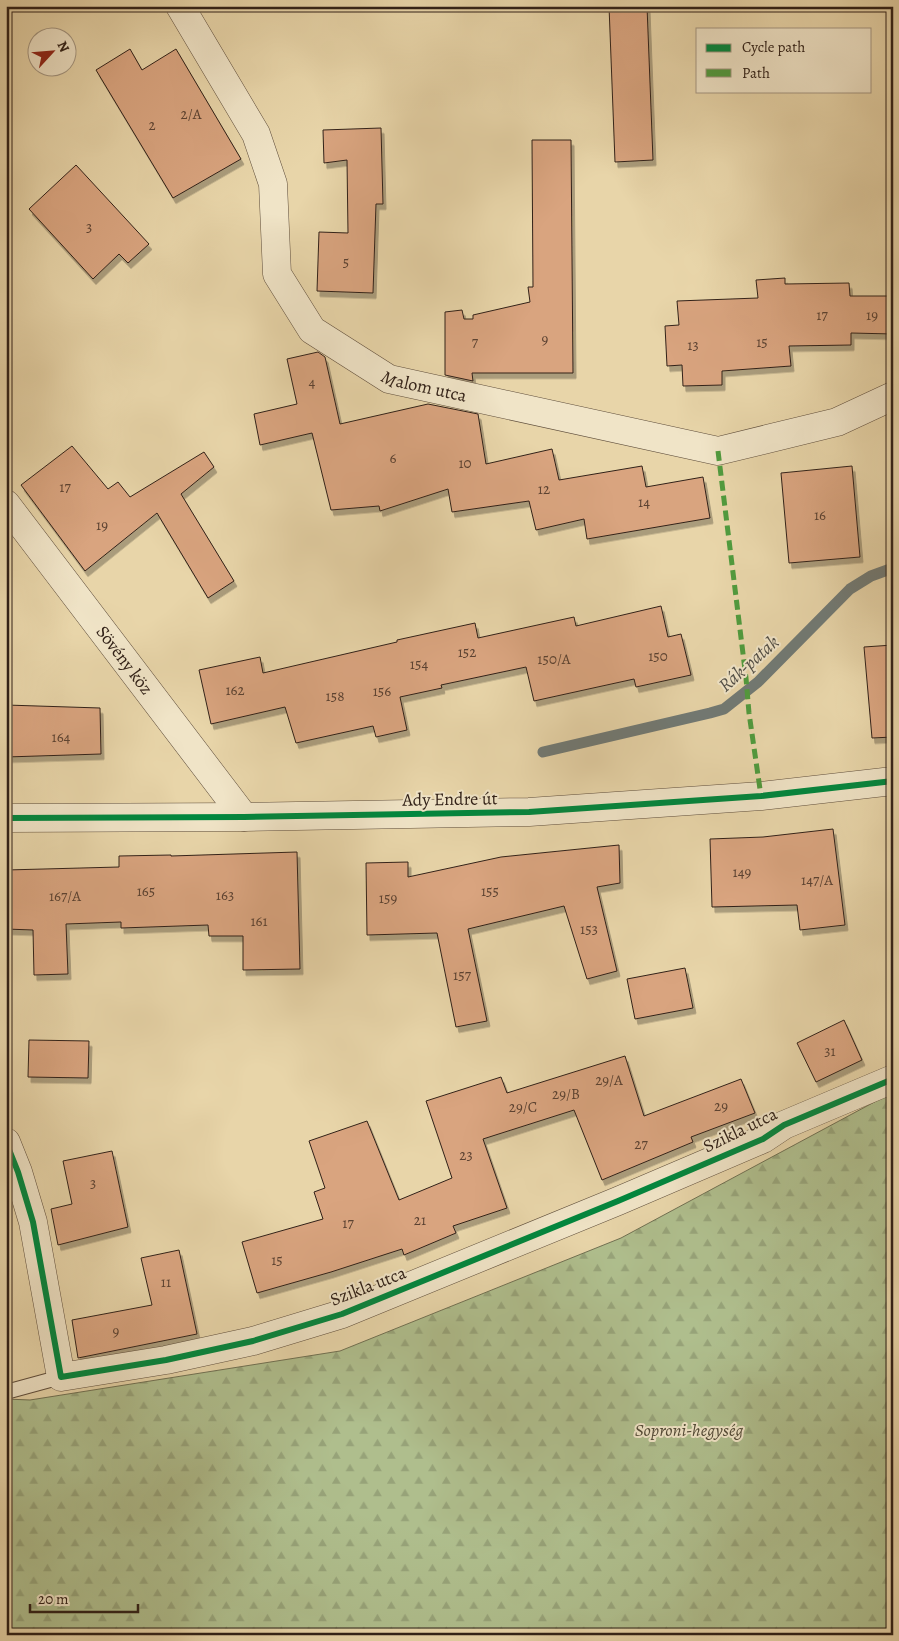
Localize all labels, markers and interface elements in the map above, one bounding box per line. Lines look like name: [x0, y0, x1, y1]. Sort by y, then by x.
north arrow: [28, 28, 78, 78]
legend: [696, 28, 872, 92]
text: Cycle path: [742, 37, 805, 57]
text: N: [52, 38, 74, 55]
text: Path: [742, 63, 770, 83]
house number: 2/A: [181, 104, 202, 124]
house number: 2: [148, 115, 156, 135]
house number: 3: [86, 217, 92, 237]
house number: 5: [343, 252, 349, 272]
house number: 17: [816, 305, 828, 325]
house number: 19: [866, 305, 878, 325]
house number: 9: [542, 329, 549, 349]
house number: 7: [472, 332, 479, 352]
house number: 15: [756, 332, 768, 352]
house number: 13: [687, 335, 699, 355]
street label: Malom utca: [376, 365, 470, 408]
house number: 4: [309, 372, 316, 392]
house number: 6: [390, 448, 397, 468]
house number: 10: [458, 453, 472, 473]
house number: 17: [59, 477, 71, 497]
house number: 12: [538, 479, 550, 499]
house number: 14: [638, 492, 650, 512]
house number: 16: [814, 505, 826, 525]
house number: 19: [96, 515, 108, 535]
street label: Sövény köz: [91, 621, 159, 699]
water label: Rák-patak: [713, 630, 785, 698]
house number: 152: [458, 642, 476, 662]
house number: 150: [648, 646, 668, 666]
house number: 150/A: [537, 649, 571, 669]
house number: 154: [410, 654, 428, 674]
house number: 162: [225, 680, 245, 700]
house number: 156: [373, 681, 391, 701]
house number: 158: [326, 686, 344, 706]
house number: 164: [52, 727, 71, 747]
street label: Ady Endre út: [401, 786, 498, 812]
house number: 149: [733, 862, 752, 882]
house number: 147/A: [801, 870, 833, 890]
house number: 165: [137, 881, 155, 901]
house number: 155: [481, 881, 499, 901]
house number: 163: [216, 885, 234, 905]
house number: 167/A: [49, 886, 81, 906]
house number: 159: [379, 888, 397, 908]
house number: 161: [250, 911, 268, 931]
house number: 153: [580, 919, 598, 939]
house number: 157: [453, 965, 472, 985]
house number: 31: [824, 1041, 836, 1061]
house number: 29/A: [595, 1070, 623, 1090]
house number: 29/B: [552, 1084, 580, 1104]
house number: 29: [714, 1096, 728, 1116]
house number: 29/C: [509, 1097, 537, 1117]
street label: Szikla utca: [699, 1101, 782, 1158]
house number: 27: [634, 1134, 648, 1154]
house number: 23: [459, 1145, 473, 1165]
house number: 3: [90, 1173, 96, 1193]
house number: 21: [414, 1210, 426, 1230]
house number: 17: [342, 1213, 354, 1233]
house number: 15: [271, 1250, 283, 1270]
street label: Szikla utca: [326, 1260, 410, 1311]
house number: 11: [161, 1272, 171, 1292]
house number: 9: [113, 1321, 120, 1341]
park label: Soproni-hegység: [635, 1418, 743, 1442]
scale bar: [30, 1581, 138, 1613]
text: 20 m: [38, 1589, 69, 1609]

